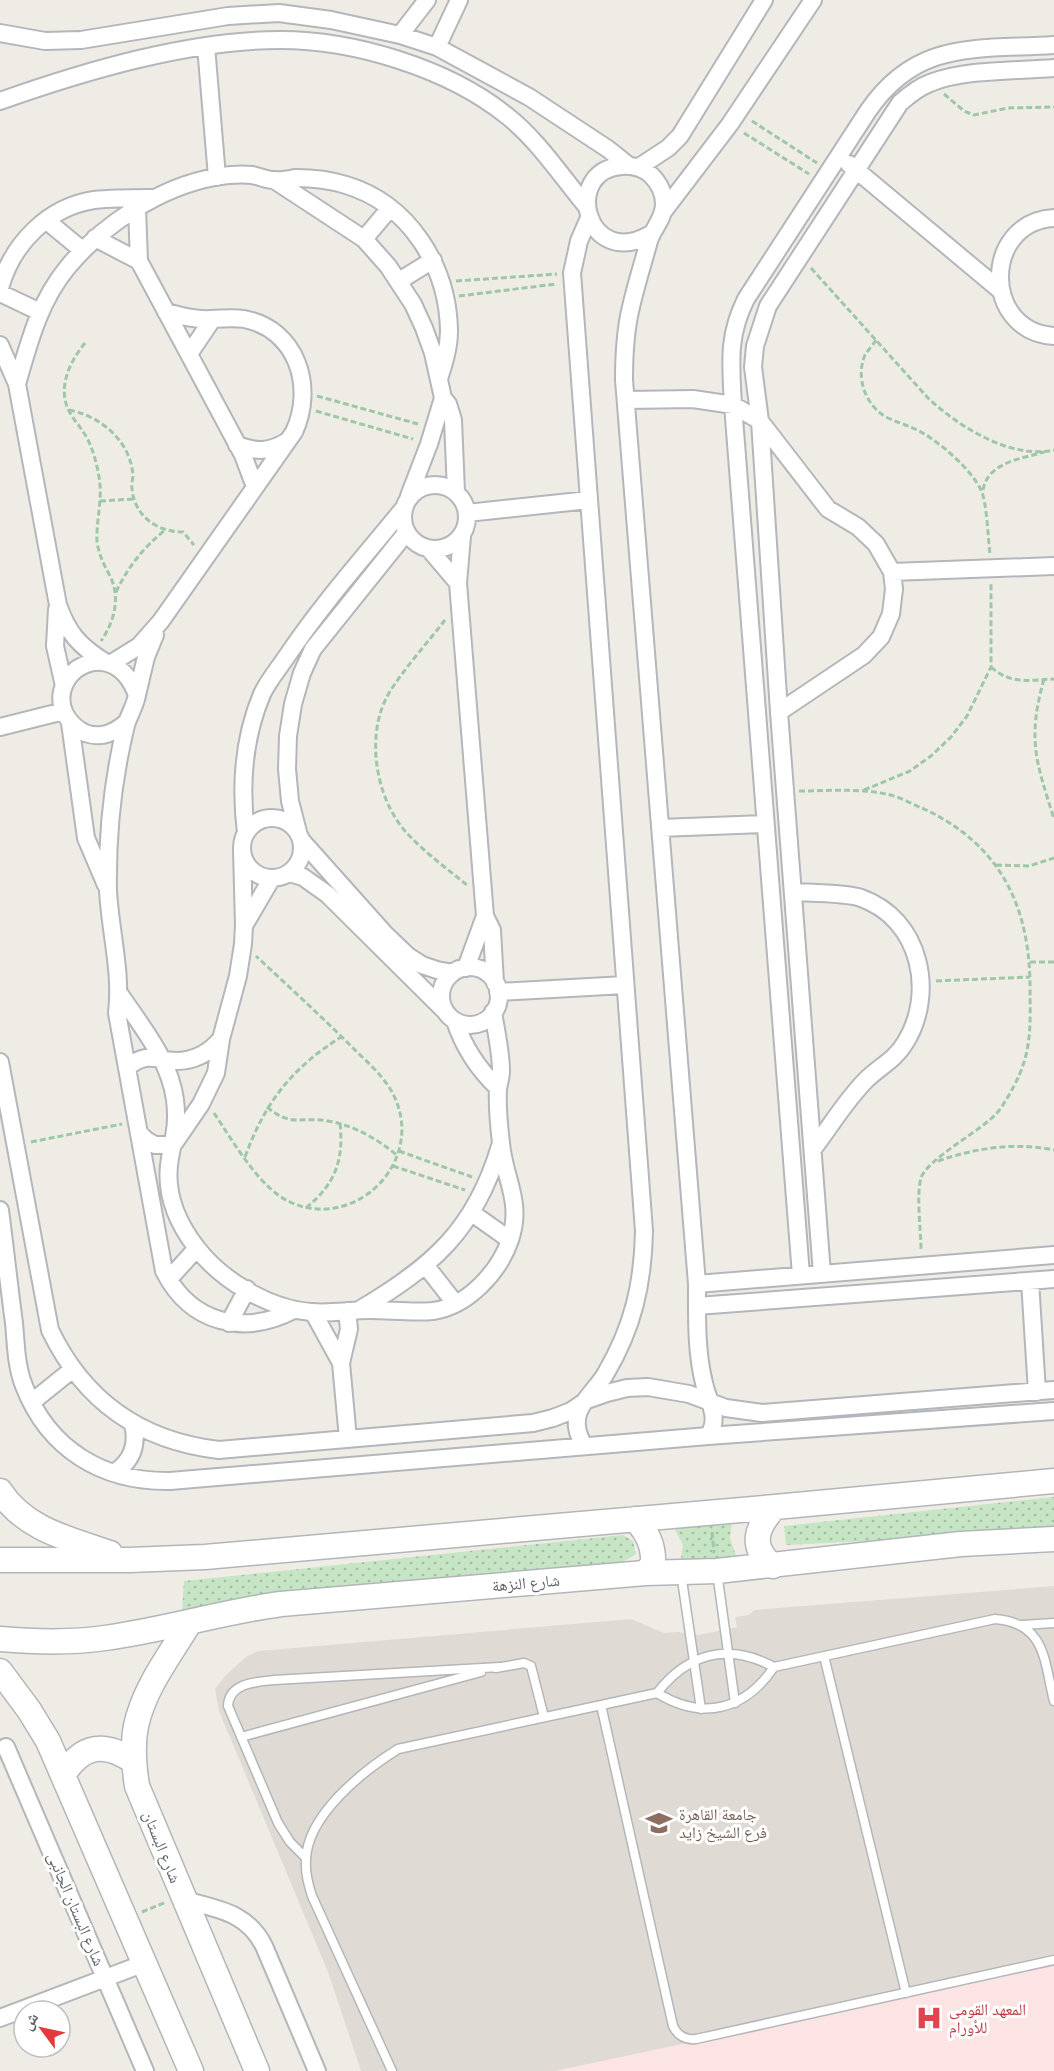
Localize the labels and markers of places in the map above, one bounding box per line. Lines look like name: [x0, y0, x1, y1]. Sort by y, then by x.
place label: جامعة القاهرة فرع الشيخ زايد: [679, 1805, 767, 1843]
school or university icon: جامعة القاهرة فرع الشيخ زايد: [644, 1808, 674, 1838]
place label: المعهد القومى للأورام: [949, 2000, 1026, 2038]
hospital icon: المعهد القومى للأورام: [914, 2003, 944, 2033]

